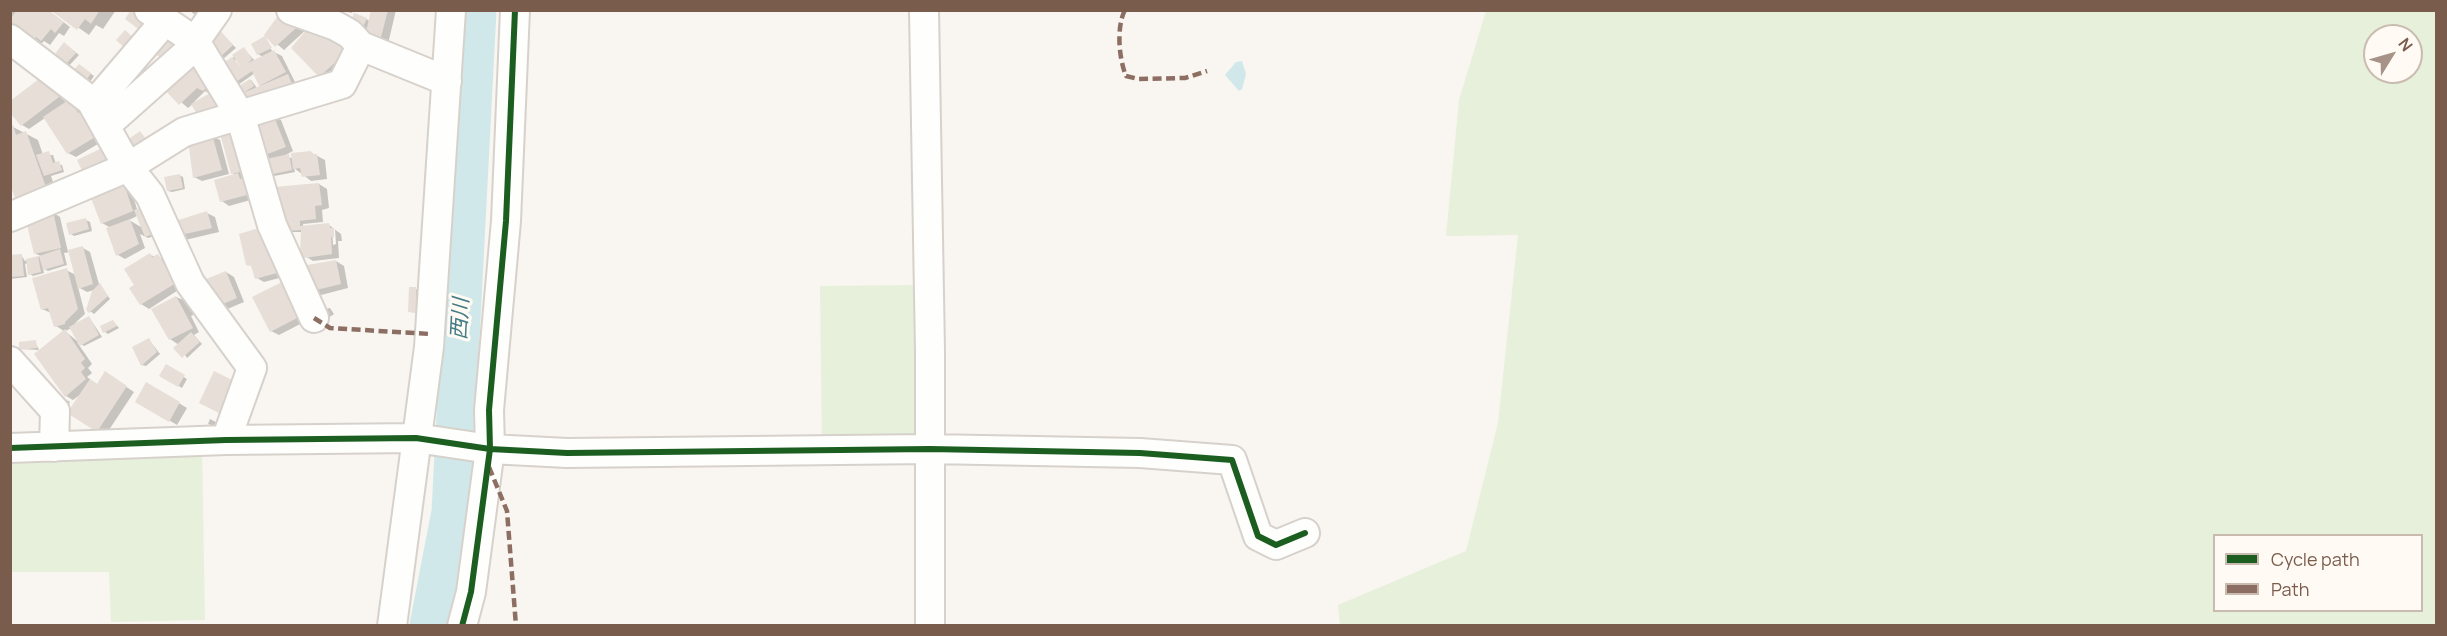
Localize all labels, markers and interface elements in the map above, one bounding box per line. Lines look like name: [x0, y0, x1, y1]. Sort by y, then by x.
north arrow: [2363, 24, 2423, 84]
text: N: [2394, 33, 2418, 56]
water label: 西川: [447, 297, 475, 341]
legend: [2213, 534, 2423, 612]
text: Cycle path: [2271, 547, 2360, 571]
text: Path: [2271, 577, 2309, 601]

